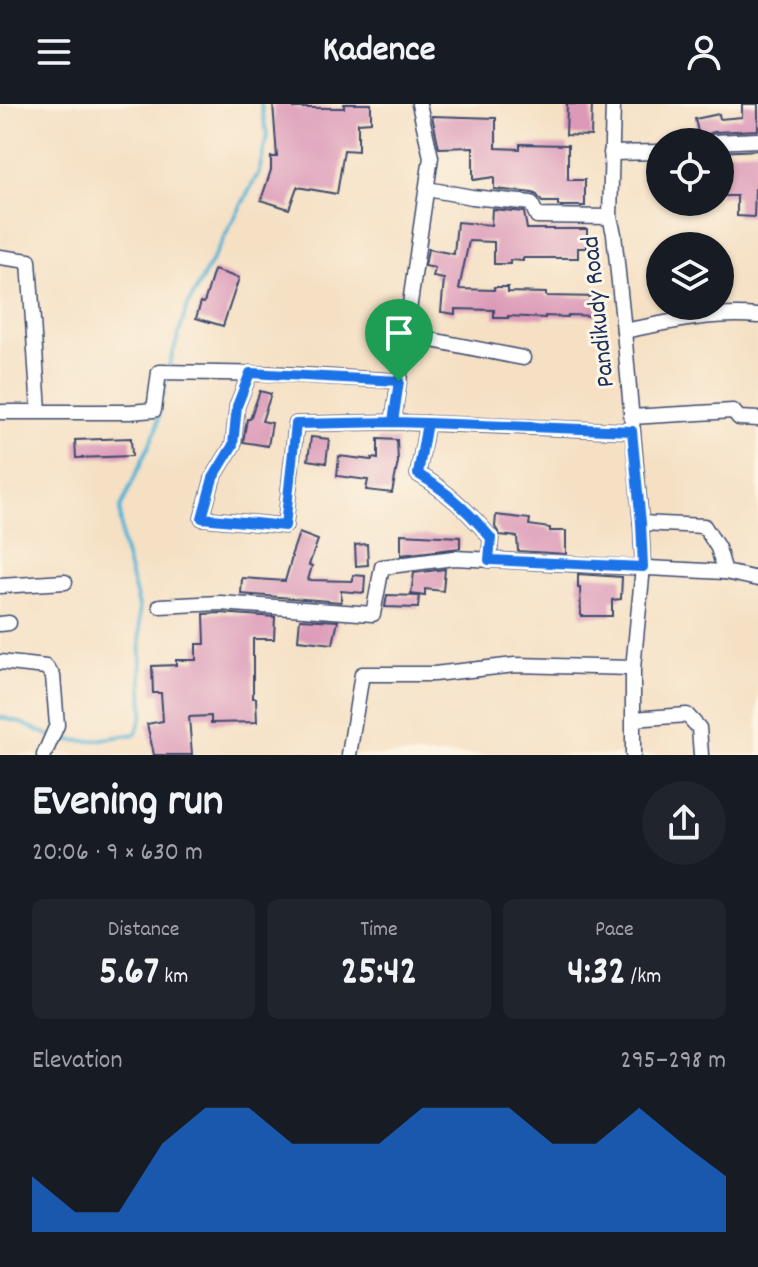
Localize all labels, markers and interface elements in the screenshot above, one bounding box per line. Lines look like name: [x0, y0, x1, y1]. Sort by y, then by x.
text: Kadence: [322, 26, 436, 78]
icon: menu: [32, 30, 76, 74]
icon: person: [682, 30, 726, 74]
map controls: [646, 128, 734, 320]
button: locate: [646, 128, 734, 216]
button: layers: [646, 232, 734, 320]
street label: Pandikudy Road: [573, 234, 626, 389]
pin: [365, 299, 433, 381]
icon: arrive: [377, 311, 421, 355]
text: Evening run: [32, 773, 223, 836]
button: share: [642, 781, 726, 865]
text: 20:06 · 9 × 630 m: [32, 835, 203, 872]
text: Distance: [108, 915, 180, 946]
text: Time: [360, 915, 398, 946]
text: Pace: [595, 915, 634, 946]
text: 5.67: [99, 946, 159, 1003]
text: 25:42: [341, 946, 417, 1003]
text: 4:32: [567, 946, 626, 1003]
text: km: [159, 962, 188, 993]
text: /km: [626, 962, 661, 993]
text: Elevation: [32, 1043, 122, 1080]
text: 295–298 m: [620, 1043, 726, 1080]

